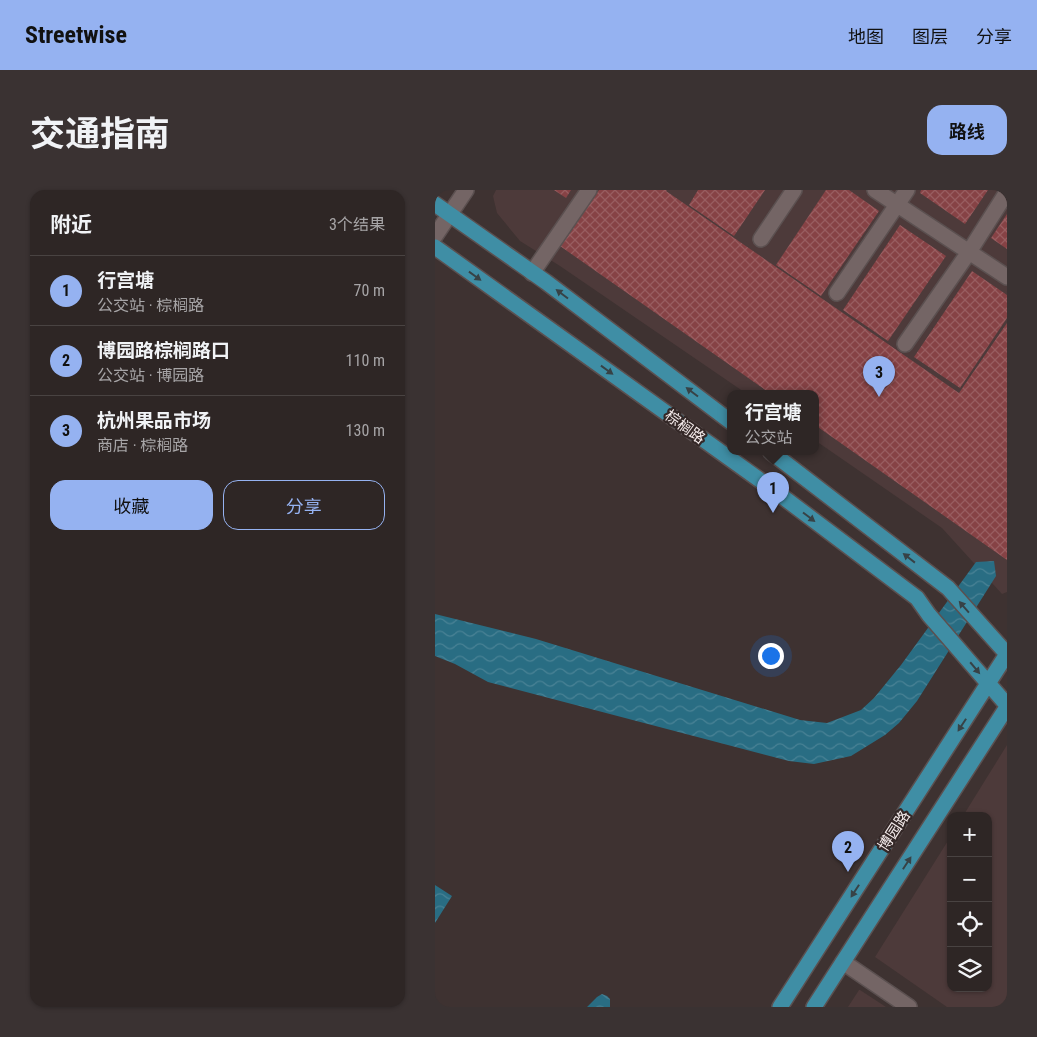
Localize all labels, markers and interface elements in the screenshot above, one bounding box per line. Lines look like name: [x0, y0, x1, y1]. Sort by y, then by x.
text: Streetwise: [25, 21, 127, 49]
text: 地图: [848, 26, 884, 47]
text: 图层: [912, 26, 948, 47]
text: 分享: [976, 26, 1012, 47]
button: 路线: [927, 105, 1007, 155]
text: 交通指南: [30, 114, 170, 155]
text: 附近: [50, 213, 92, 237]
text: 3个结果: [329, 215, 385, 234]
text: 行宫塘: [97, 269, 154, 292]
one-way arrow: [468, 271, 482, 281]
text: 1: [62, 281, 70, 300]
text: 70 m: [353, 281, 385, 300]
one-way arrow: [556, 289, 569, 300]
text: 公交站 · 棕榈路: [97, 296, 204, 315]
text: 博园路棕榈路口: [97, 339, 230, 362]
text: 2: [62, 351, 70, 370]
text: 110 m: [346, 351, 385, 370]
pin: 3: [863, 356, 895, 397]
one-way arrow: [600, 365, 613, 376]
text: 公交站 · 博园路: [97, 366, 204, 385]
one-way arrow: [685, 387, 699, 397]
popup: [727, 390, 819, 455]
text: 行宫塘: [744, 401, 802, 424]
street label: 棕榈路: [662, 406, 708, 448]
text: 杭州果品市场: [97, 409, 211, 432]
text: 3: [62, 421, 70, 440]
text: 130 m: [346, 421, 385, 440]
text: 公交站: [744, 428, 793, 447]
text: 商店 · 棕榈路: [97, 436, 188, 455]
pin: 1: [757, 472, 789, 513]
button: 收藏: [50, 480, 213, 530]
button: 分享: [223, 480, 385, 530]
one-way arrow: [802, 512, 816, 522]
one-way arrow: [902, 553, 916, 563]
one-way arrow: [959, 601, 970, 614]
your location: [758, 643, 784, 669]
one-way arrow: [970, 661, 981, 674]
one-way arrow: [958, 718, 967, 732]
street label: 博园路: [874, 807, 914, 855]
map controls: [947, 812, 992, 992]
button: +: [947, 812, 992, 857]
pin: 2: [832, 831, 864, 872]
one-way arrow: [902, 856, 911, 870]
button: −: [947, 857, 992, 902]
one-way arrow: [851, 884, 860, 898]
button: locate: [947, 902, 992, 947]
button: layers: [947, 947, 992, 992]

